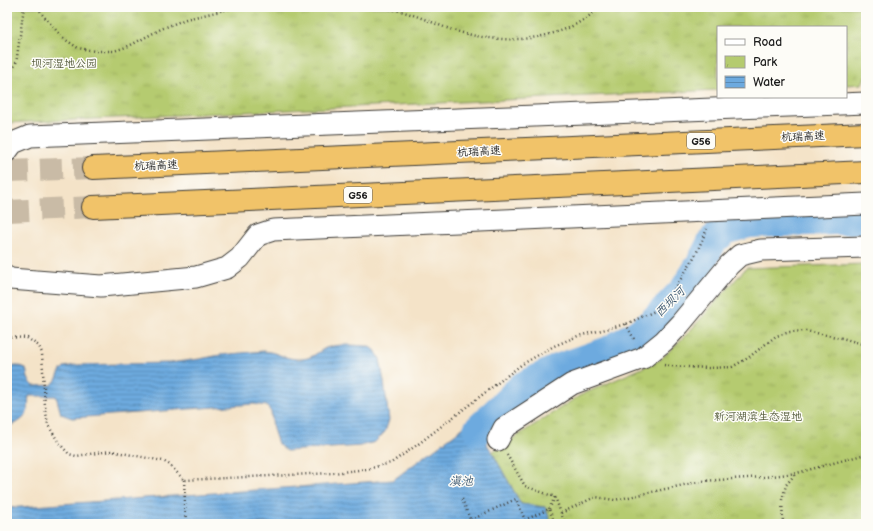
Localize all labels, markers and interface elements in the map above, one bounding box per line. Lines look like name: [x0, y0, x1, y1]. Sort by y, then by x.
legend: [717, 26, 847, 98]
text: Road: [753, 35, 782, 50]
text: Park: [753, 55, 777, 70]
park label: 坝河湿地公园: [31, 57, 97, 70]
text: Water: [753, 75, 785, 90]
street label: 杭瑞高速: [781, 129, 825, 144]
road number: G56: [687, 133, 715, 149]
street label: 杭瑞高速: [457, 144, 501, 159]
street label: 杭瑞高速: [134, 158, 178, 173]
road number: G56: [344, 187, 372, 203]
water label: 西坝河: [652, 283, 690, 320]
park label: 新河湖滨生态湿地: [714, 410, 802, 423]
water label: 滇池: [449, 474, 474, 489]

